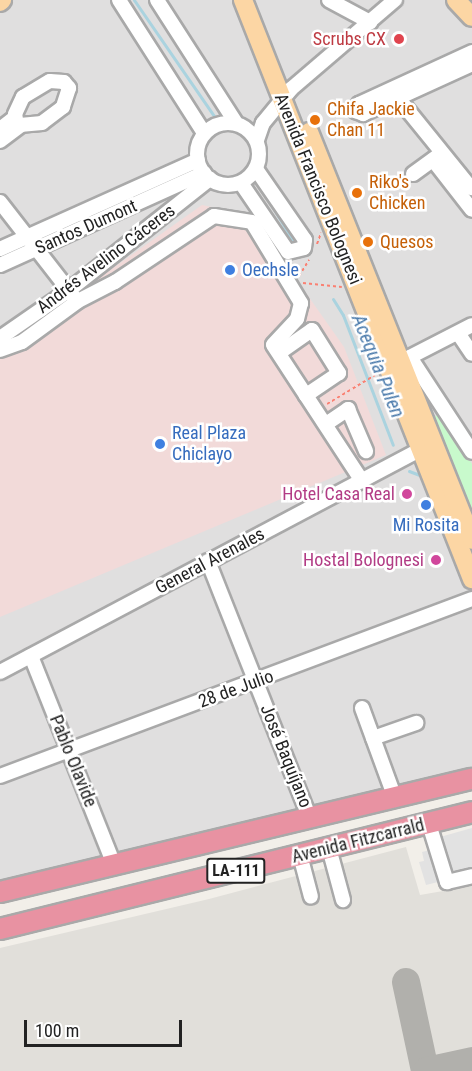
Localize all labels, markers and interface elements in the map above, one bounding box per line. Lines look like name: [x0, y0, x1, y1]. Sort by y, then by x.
place label: Scrubs CX: [313, 28, 386, 50]
marker: Scrubs CX: [390, 30, 408, 48]
street label: Avenida Francisco Bolognesi: [270, 90, 366, 288]
place label: Chifa Jackie Chan 11: [327, 99, 415, 142]
marker: Chifa Jackie Chan 11: [308, 113, 322, 127]
place label: Riko's Chicken: [369, 172, 425, 214]
marker: Riko's Chicken: [350, 186, 364, 200]
street label: Santos Dumont: [32, 195, 140, 259]
street label: Andrés Avelino Cáceres: [33, 200, 179, 318]
place label: Quesos: [380, 231, 433, 253]
marker: Quesos: [361, 235, 375, 249]
place label: Oechsle: [242, 259, 299, 281]
marker: Oechsle: [223, 263, 237, 277]
water label: Acequia Pulen: [346, 311, 410, 421]
place label: Real Plaza Chiclayo: [172, 423, 246, 466]
marker: Real Plaza Chiclayo: [153, 437, 167, 451]
place label: Hotel Casa Real: [282, 483, 395, 505]
marker: Hotel Casa Real: [400, 487, 414, 501]
marker: Mi Rosita: [419, 498, 433, 512]
place label: Mi Rosita: [393, 514, 459, 536]
street label: General Arenales: [152, 523, 268, 599]
place label: Hostal Bolognesi: [303, 549, 424, 571]
marker: Hostal Bolognesi: [429, 553, 443, 567]
street label: 28 de Julio: [196, 665, 276, 713]
street label: José Baquíjano: [256, 701, 316, 811]
street label: Pablo Olavide: [45, 712, 101, 810]
street label: Avenida Fitzcarrald: [290, 814, 426, 868]
road number: LA-111: [206, 858, 266, 884]
scale bar: [27, 1008, 184, 1046]
text: 100 m: [35, 1020, 79, 1041]

